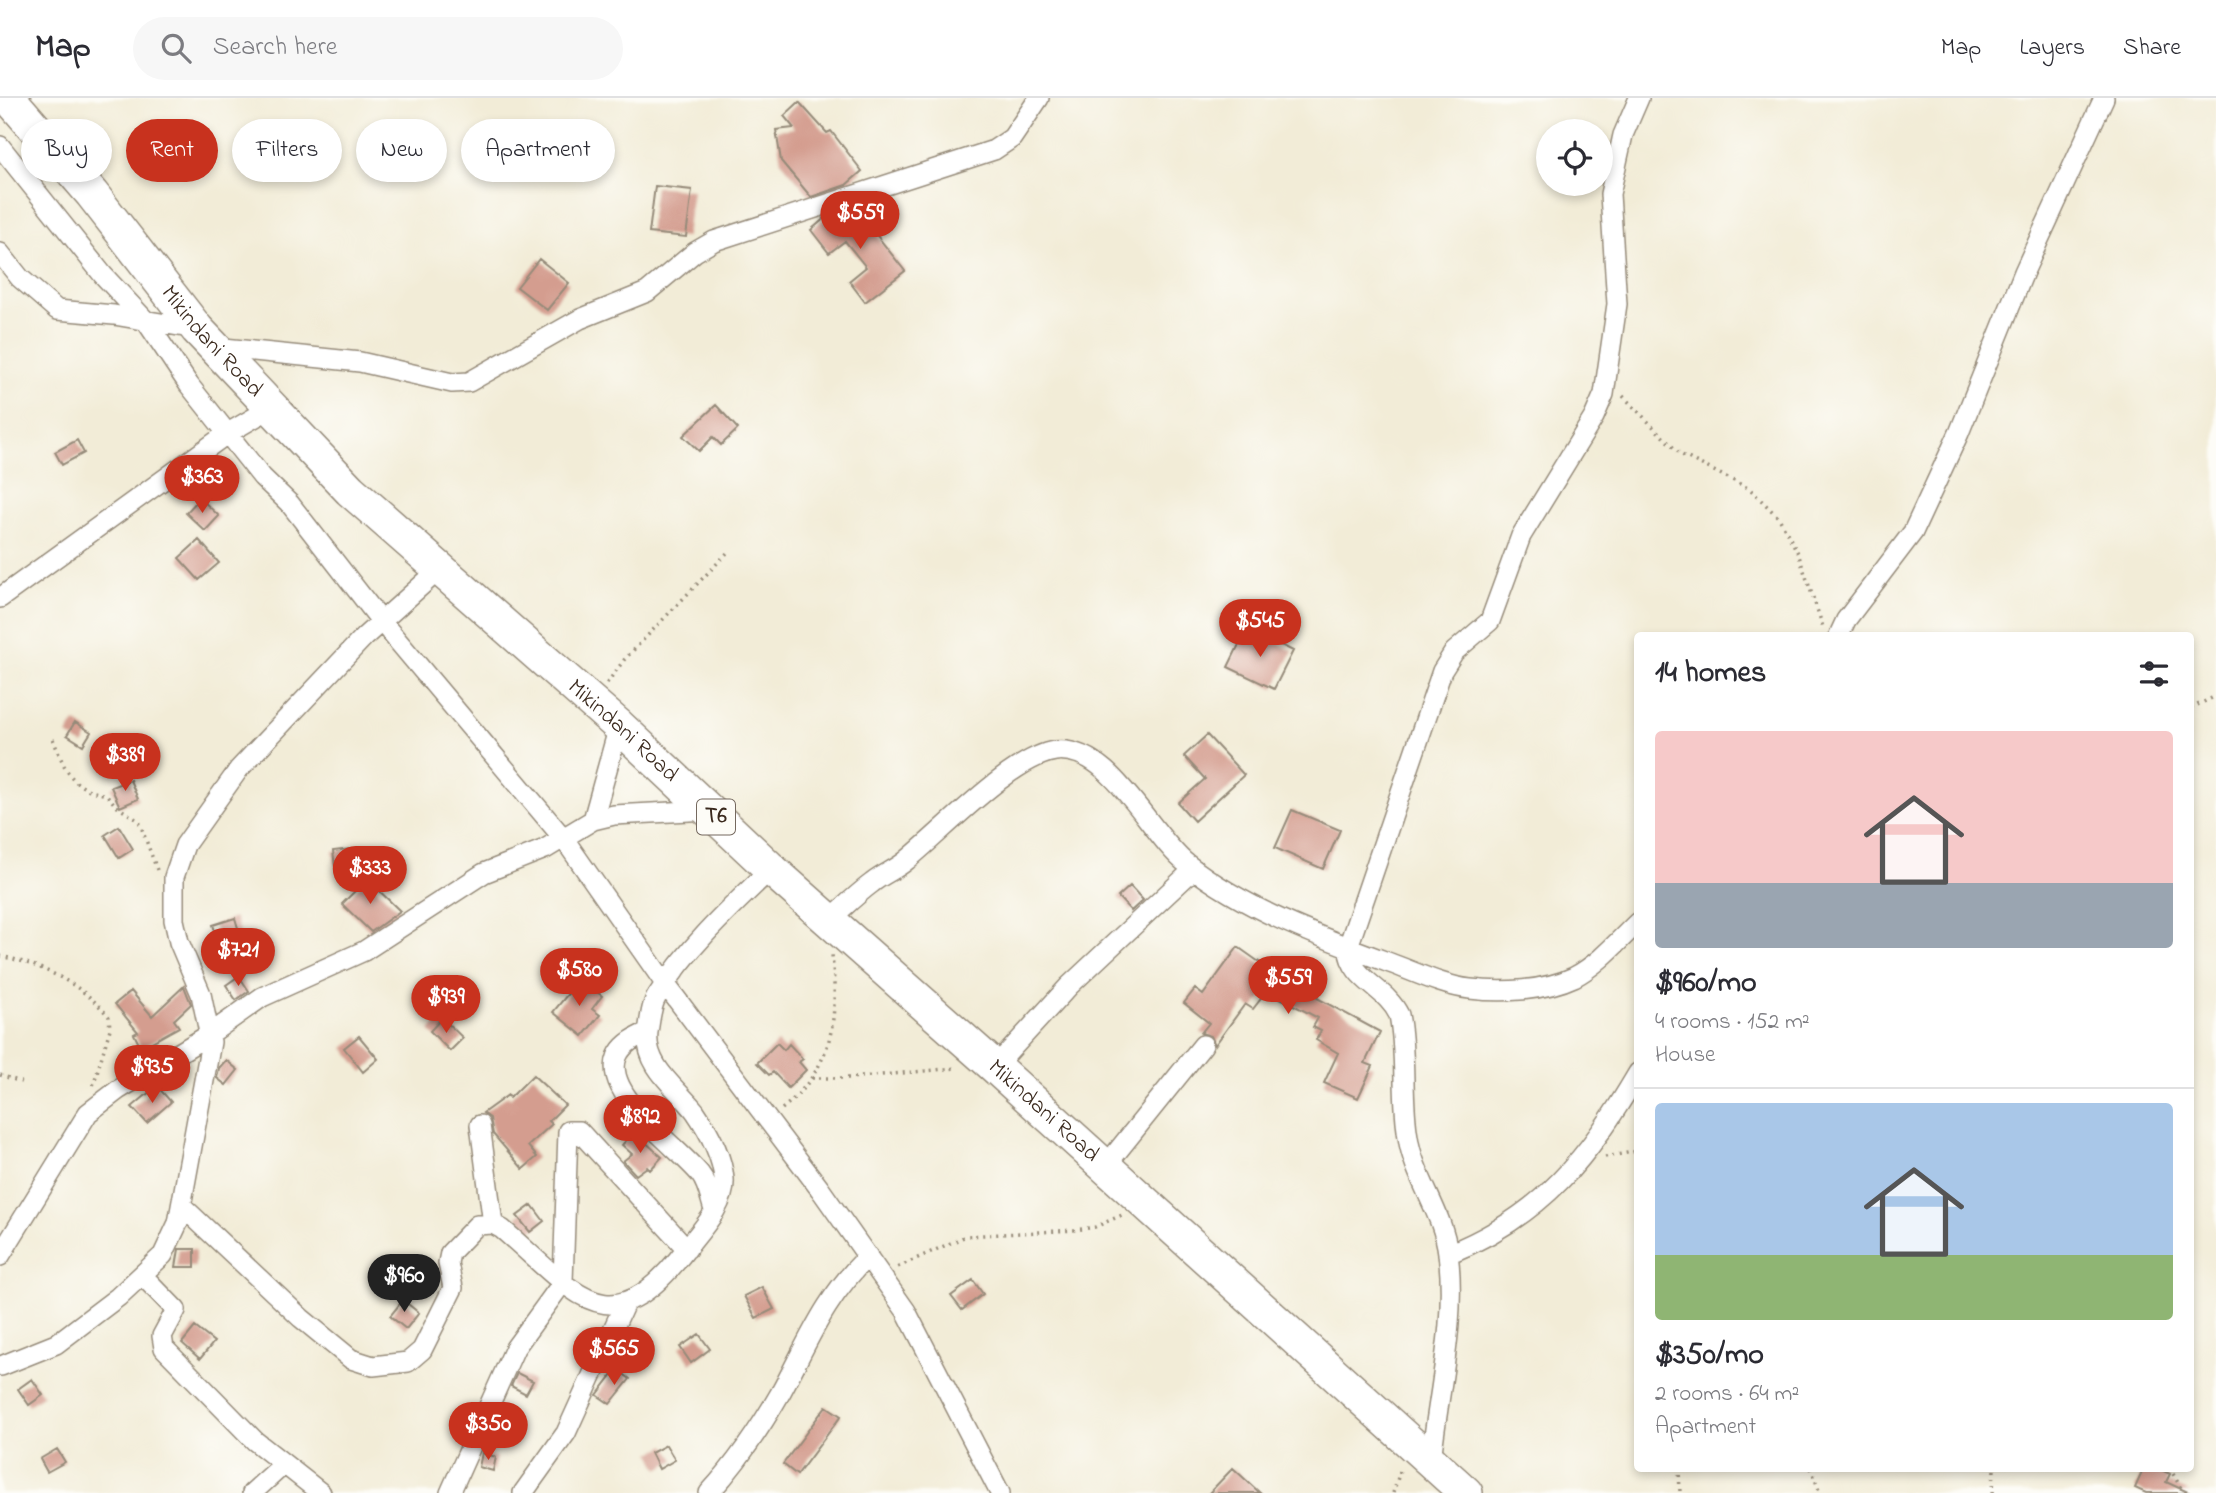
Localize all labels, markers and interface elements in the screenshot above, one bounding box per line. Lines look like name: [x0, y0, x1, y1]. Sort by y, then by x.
search box: [133, 17, 623, 80]
text: Map: [35, 24, 91, 72]
icon: search: [157, 29, 195, 67]
text: Search here: [213, 29, 337, 67]
text: Map: [1941, 31, 1981, 66]
text: Layers: [2019, 31, 2085, 66]
text: Share: [2123, 31, 2181, 66]
chip: Buy: [21, 119, 112, 182]
chip: Rent: [126, 119, 218, 182]
chip: Filters: [232, 119, 342, 182]
chip: New: [356, 119, 447, 182]
chip: Apartment: [461, 119, 615, 182]
map controls: [1536, 119, 1613, 196]
button: locate: [1536, 119, 1613, 196]
pin: $559: [819, 192, 901, 251]
text: $559: [836, 197, 884, 230]
street label: Mikindani Road: [153, 279, 270, 405]
pin: $363: [161, 456, 243, 515]
text: $363: [180, 461, 224, 494]
pin: $545: [1219, 600, 1301, 659]
text: $545: [1235, 605, 1285, 638]
text: 14 homes: [1655, 652, 1766, 696]
icon: filters: [2135, 655, 2173, 693]
street label: Mikindani Road: [560, 671, 686, 790]
pin: $389: [84, 734, 166, 793]
text: $389: [106, 739, 144, 772]
icon: home: [1851, 777, 1977, 903]
road number: T6: [697, 800, 735, 834]
pin: $333: [329, 846, 411, 906]
text: $333: [349, 852, 391, 885]
pin: $721: [197, 928, 279, 988]
text: $721: [217, 934, 259, 967]
pin: $580: [538, 948, 620, 1008]
text: $580: [556, 954, 602, 987]
pin: $559: [1247, 956, 1329, 1016]
text: $559: [1264, 962, 1312, 995]
text: $960/mo: [1655, 962, 1757, 1006]
pin: $939: [405, 976, 487, 1035]
text: $939: [427, 981, 465, 1014]
text: 4 rooms · 152 m²: [1655, 1006, 1810, 1039]
text: House: [1655, 1039, 1715, 1072]
pin: $935: [111, 1046, 193, 1105]
text: $935: [130, 1051, 174, 1084]
street label: Mikindani Road: [980, 1052, 1107, 1170]
pin: $892: [599, 1096, 681, 1155]
text: $892: [620, 1101, 660, 1134]
icon: home: [1851, 1149, 1977, 1275]
pin: $960: [363, 1254, 445, 1314]
text: $960: [384, 1260, 424, 1293]
pin: $565: [573, 1328, 655, 1387]
text: $565: [589, 1333, 639, 1366]
text: $350/mo: [1655, 1334, 1764, 1378]
text: 2 rooms · 64 m²: [1655, 1378, 1799, 1411]
pin: $350: [447, 1402, 529, 1462]
text: $350: [465, 1408, 511, 1441]
text: Apartment: [1655, 1411, 1756, 1444]

